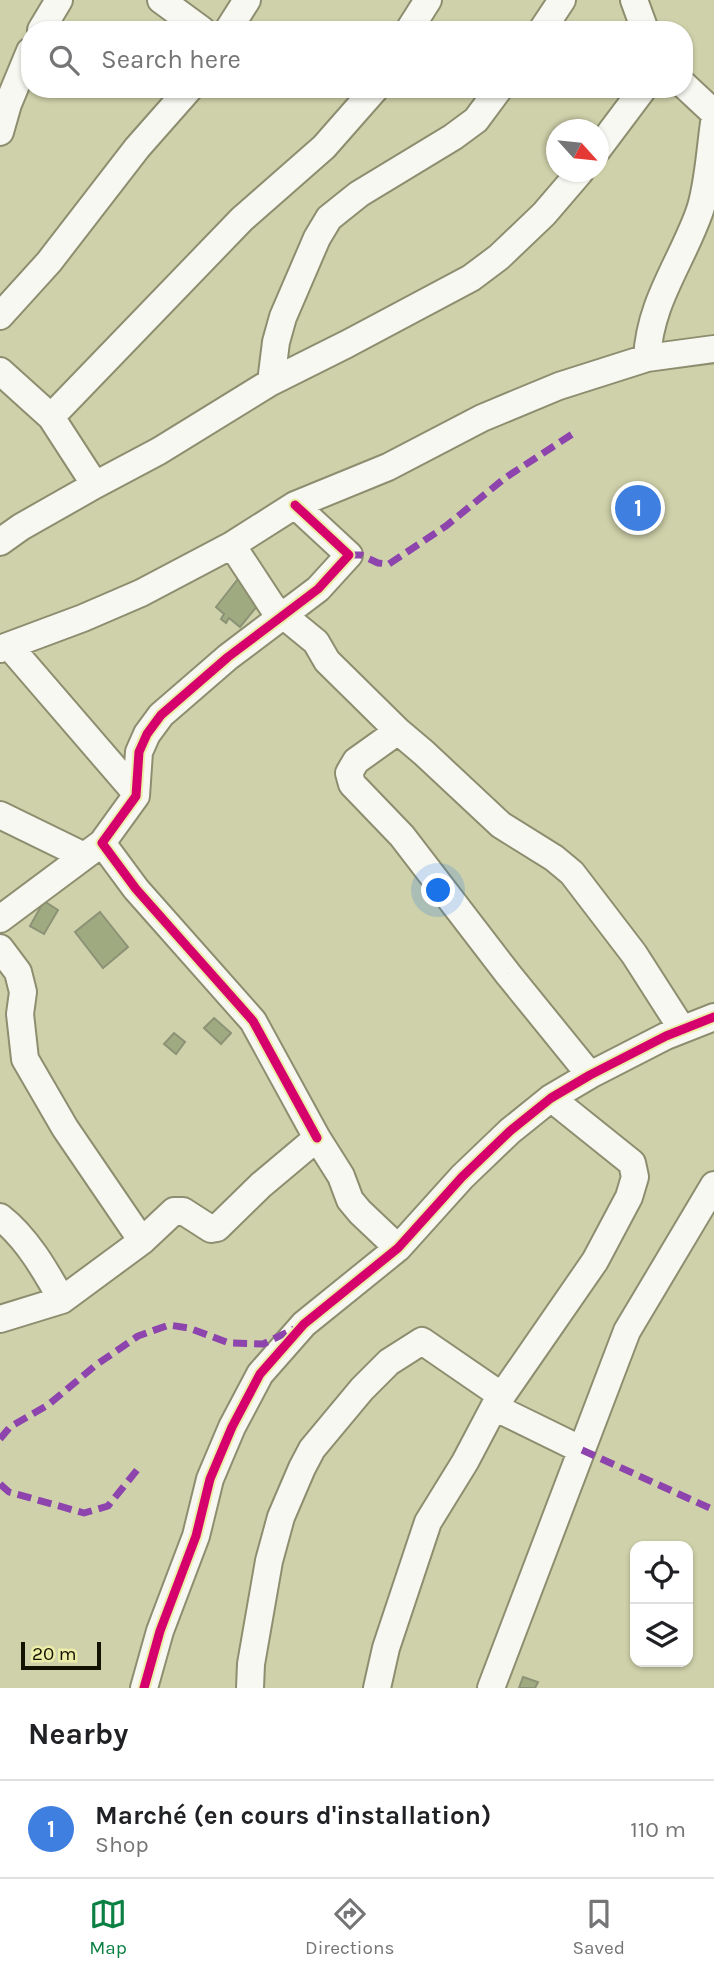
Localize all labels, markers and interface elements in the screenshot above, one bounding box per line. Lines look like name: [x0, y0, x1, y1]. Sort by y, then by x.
search box: [21, 21, 693, 98]
icon: search: [45, 41, 83, 79]
text: Search here: [101, 44, 241, 75]
north arrow: [546, 119, 609, 182]
pin: 1: [615, 482, 661, 534]
your location: [421, 873, 455, 907]
map controls: [630, 1541, 693, 1667]
button: locate: [630, 1541, 693, 1604]
button: layers: [630, 1604, 693, 1667]
scale bar: [21, 1639, 102, 1671]
text: 20 m: [32, 1643, 77, 1665]
text: Nearby: [28, 1716, 128, 1752]
text: Marché (en cours d'installation): [95, 1800, 491, 1831]
text: 1: [47, 1816, 55, 1843]
text: 110 m: [630, 1816, 686, 1843]
text: Shop: [95, 1831, 149, 1858]
tab: Map: [89, 1895, 127, 1959]
tab: Directions: [305, 1895, 394, 1959]
tab: Saved: [572, 1895, 625, 1959]

